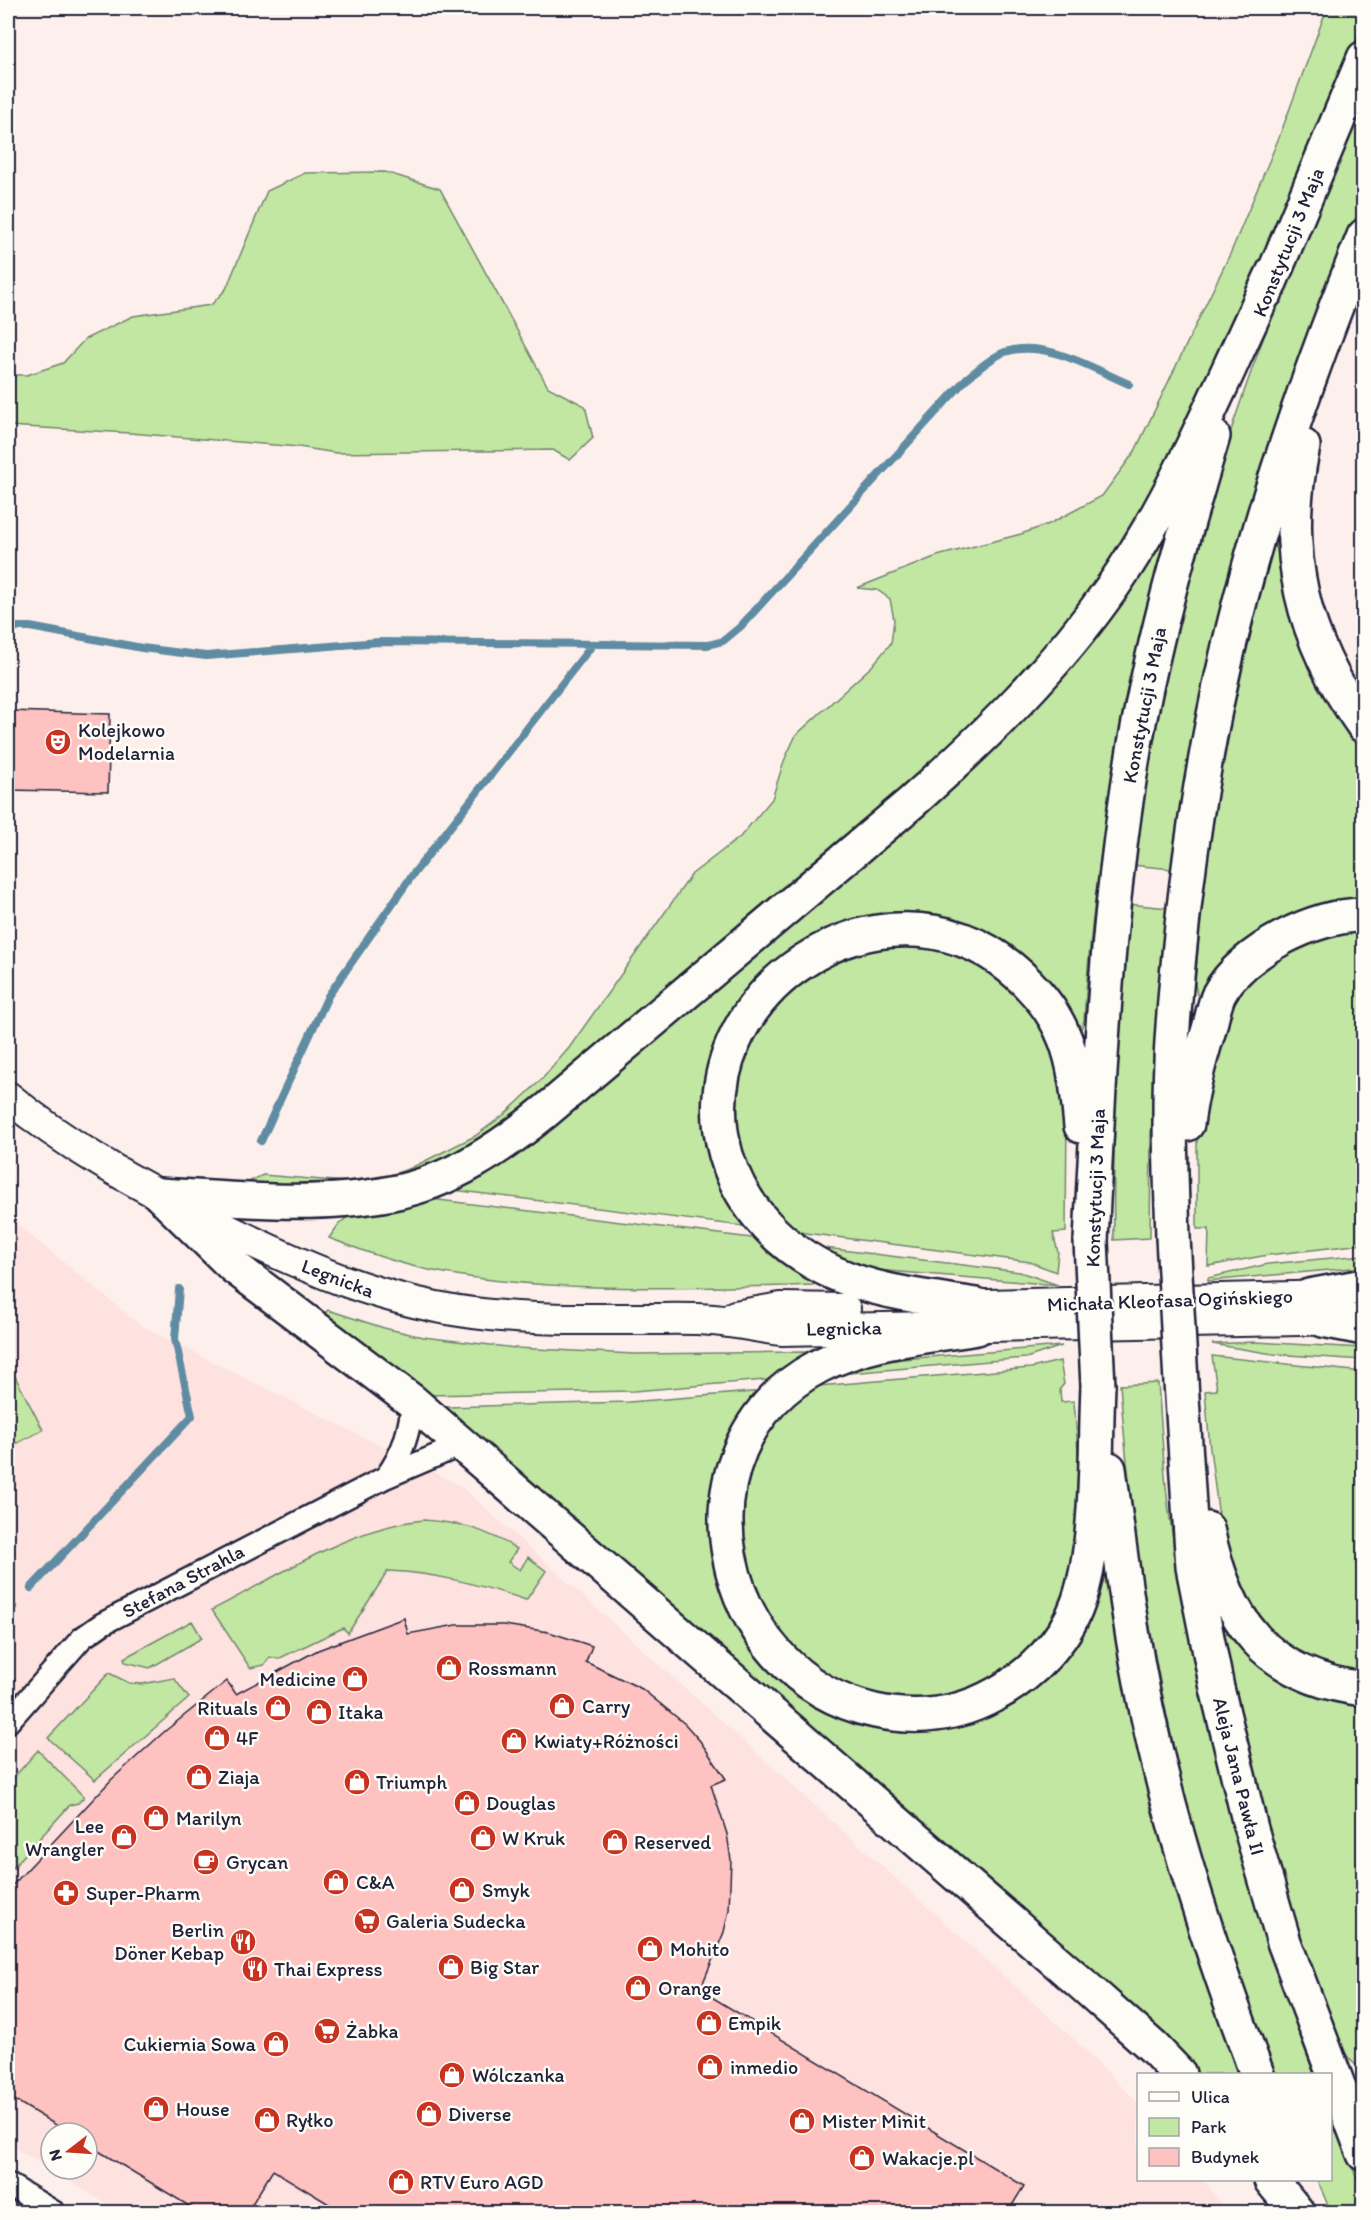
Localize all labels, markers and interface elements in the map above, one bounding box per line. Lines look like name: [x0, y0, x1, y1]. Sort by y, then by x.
street label: Konstytucji 3 Maja: [1247, 164, 1329, 320]
street label: Konstytucji 3 Maja: [1117, 625, 1171, 785]
place label: Kolejkowo Modelarnia: [78, 718, 175, 765]
theatre icon: Kolejkowo Modelarnia: [43, 727, 73, 757]
street label: Konstytucji 3 Maja: [1080, 1108, 1110, 1268]
street label: Legnicka: [298, 1253, 378, 1303]
street label: Michała Kleofasa Ogińskiego: [1047, 1284, 1293, 1316]
street label: Legnicka: [806, 1315, 883, 1341]
street label: Stefana Strahla: [118, 1539, 248, 1623]
shop icon: Rossmann: [434, 1653, 464, 1683]
place label: Rossmann: [468, 1656, 557, 1680]
shop icon: Medicine: [340, 1664, 370, 1694]
place label: Medicine: [260, 1667, 336, 1691]
shop icon: Carry: [547, 1691, 577, 1721]
shop icon: Rituals: [263, 1693, 293, 1723]
place label: Carry: [582, 1694, 631, 1718]
street label: Aleja Jana Pawła II: [1208, 1695, 1270, 1857]
place label: Rituals: [197, 1696, 258, 1720]
shop icon: Itaka: [304, 1697, 334, 1727]
place label: Itaka: [338, 1700, 384, 1724]
shop icon: 4F: [202, 1723, 232, 1753]
place label: 4F: [236, 1726, 259, 1750]
shop icon: Kwiaty+Różności: [499, 1726, 529, 1756]
place label: Kwiaty+Różności: [534, 1729, 679, 1753]
shop icon: Ziaja: [184, 1762, 214, 1792]
place label: Ziaja: [218, 1765, 260, 1789]
shop icon: Triumph: [342, 1767, 372, 1797]
place label: Triumph: [376, 1770, 447, 1794]
shop icon: Douglas: [452, 1788, 482, 1818]
place label: Douglas: [486, 1791, 556, 1815]
shop icon: Marilyn: [141, 1803, 171, 1833]
place label: Marilyn: [176, 1806, 242, 1830]
place label: Lee Wrangler: [25, 1814, 104, 1861]
shop icon: Lee Wrangler: [109, 1822, 139, 1852]
shop icon: W Kruk: [468, 1823, 498, 1853]
place label: W Kruk: [502, 1826, 565, 1850]
shop icon: Reserved: [600, 1827, 630, 1857]
place label: Reserved: [634, 1830, 711, 1854]
cafe icon: Grycan: [191, 1847, 221, 1877]
place label: Grycan: [226, 1850, 288, 1874]
shop icon: C&A: [321, 1867, 351, 1897]
place label: C&A: [356, 1870, 395, 1894]
shop icon: Smyk: [447, 1875, 477, 1905]
pharmacy icon: Super-Pharm: [51, 1878, 81, 1908]
place label: Smyk: [482, 1878, 530, 1902]
place label: Super-Pharm: [86, 1881, 200, 1905]
supermarket icon: Galeria Sudecka: [352, 1906, 382, 1936]
place label: Galeria Sudecka: [386, 1909, 526, 1933]
place label: Berlin Döner Kebap: [114, 1918, 224, 1965]
restaurant icon: Berlin Döner Kebap: [228, 1927, 258, 1957]
shop icon: Mohito: [635, 1934, 665, 1964]
place label: Mohito: [670, 1937, 729, 1961]
shop icon: Big Star: [436, 1952, 466, 1982]
restaurant icon: Thai Express: [240, 1954, 270, 1984]
place label: Big Star: [470, 1955, 539, 1979]
place label: Thai Express: [274, 1957, 383, 1981]
shop icon: Orange: [623, 1973, 653, 2003]
place label: Orange: [658, 1976, 721, 2000]
shop icon: Empik: [694, 2008, 724, 2038]
place label: Empik: [728, 2011, 782, 2035]
supermarket icon: Żabka: [312, 2016, 342, 2046]
place label: Żabka: [346, 2019, 398, 2043]
shop icon: Cukiernia Sowa: [261, 2029, 291, 2059]
place label: Cukiernia Sowa: [123, 2032, 257, 2056]
shop icon: inmedio: [695, 2052, 725, 2082]
place label: inmedio: [730, 2055, 798, 2079]
shop icon: Wólczanka: [437, 2060, 467, 2090]
place label: Wólczanka: [472, 2063, 565, 2087]
legend: [1137, 2073, 1332, 2181]
text: Ulica: [1191, 2086, 1230, 2108]
shop icon: House: [141, 2094, 171, 2124]
place label: House: [176, 2097, 230, 2121]
shop icon: Diverse: [414, 2099, 444, 2129]
place label: Diverse: [448, 2102, 511, 2126]
shop icon: Ryłko: [252, 2105, 282, 2135]
shop icon: Mister Minit: [787, 2106, 817, 2136]
place label: Ryłko: [286, 2108, 333, 2132]
place label: Mister Minit: [822, 2109, 926, 2133]
text: Park: [1191, 2116, 1226, 2138]
north arrow: [39, 2121, 99, 2181]
shop icon: Wakacje.pl: [847, 2143, 877, 2173]
place label: Wakacje.pl: [882, 2146, 974, 2170]
text: Budynek: [1191, 2146, 1260, 2168]
text: N: [44, 2147, 66, 2163]
shop icon: RTV Euro AGD: [386, 2167, 416, 2197]
place label: RTV Euro AGD: [420, 2170, 543, 2194]

